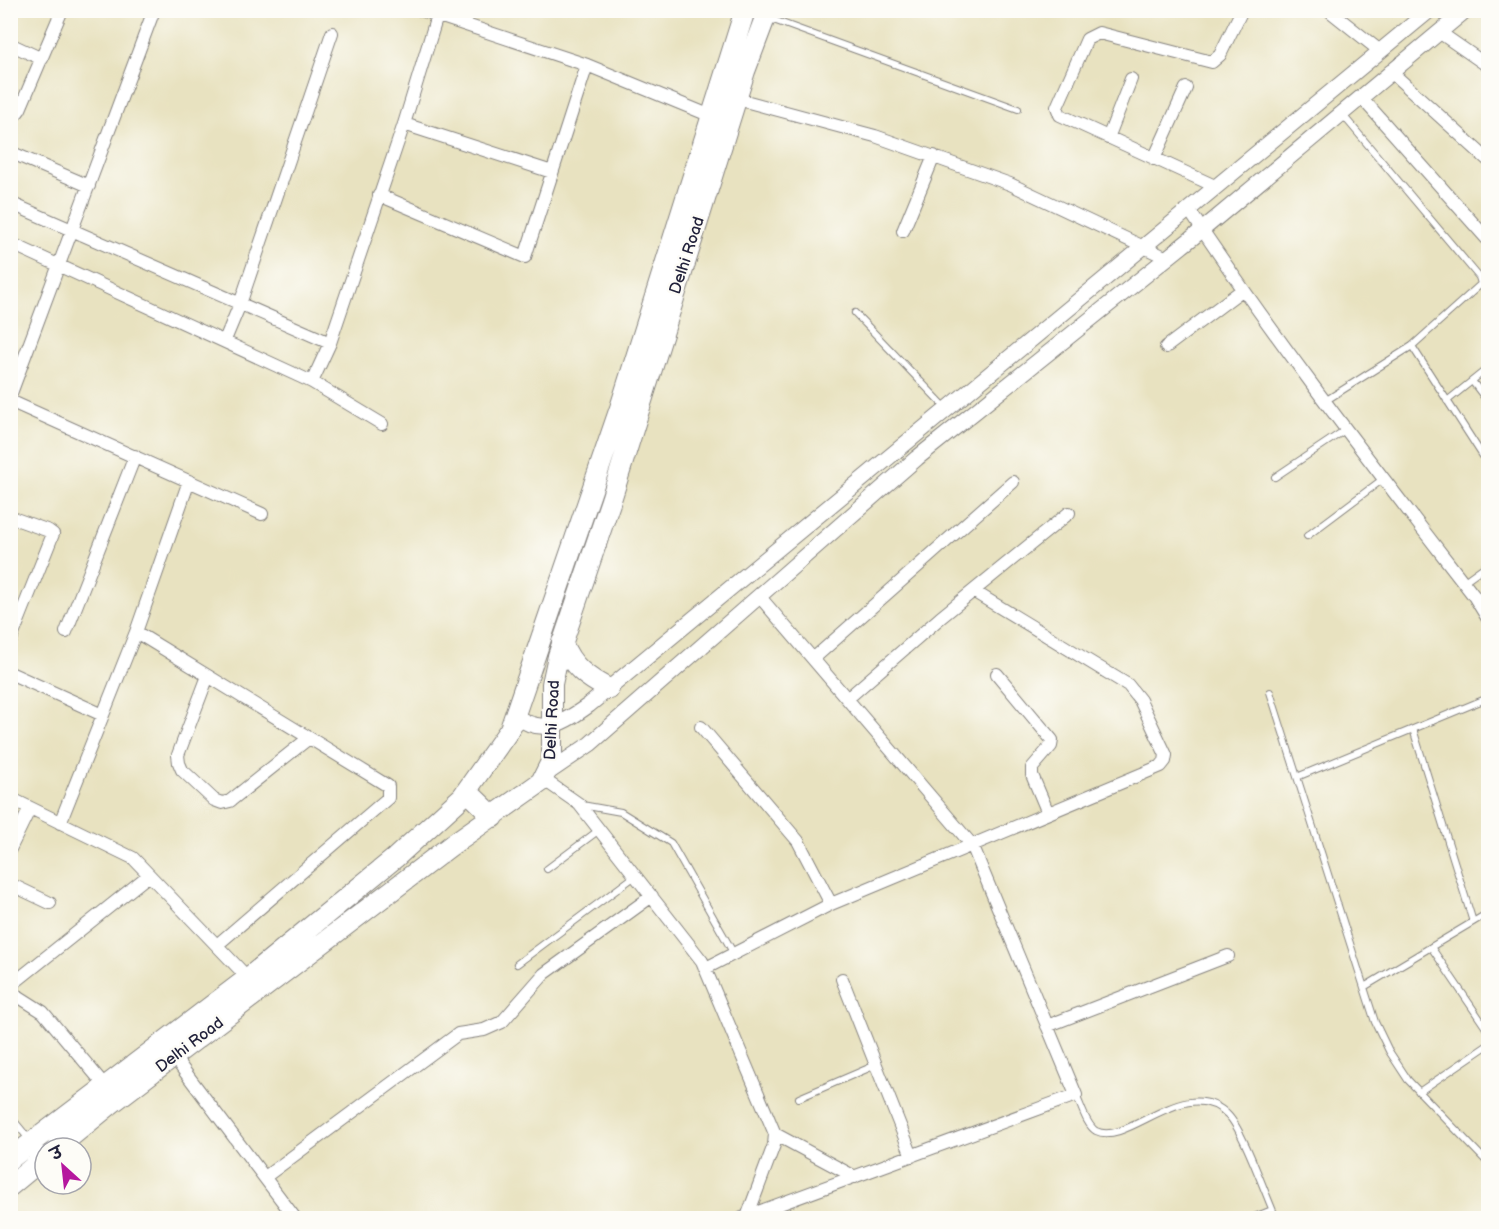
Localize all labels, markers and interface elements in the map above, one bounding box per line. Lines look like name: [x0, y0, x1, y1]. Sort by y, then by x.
street label: Delhi Road: [666, 214, 709, 296]
street label: Delhi Road: [541, 680, 564, 761]
street label: Delhi Road: [152, 1014, 228, 1077]
north arrow: [33, 1136, 93, 1196]
text: उ: [46, 1142, 67, 1166]

